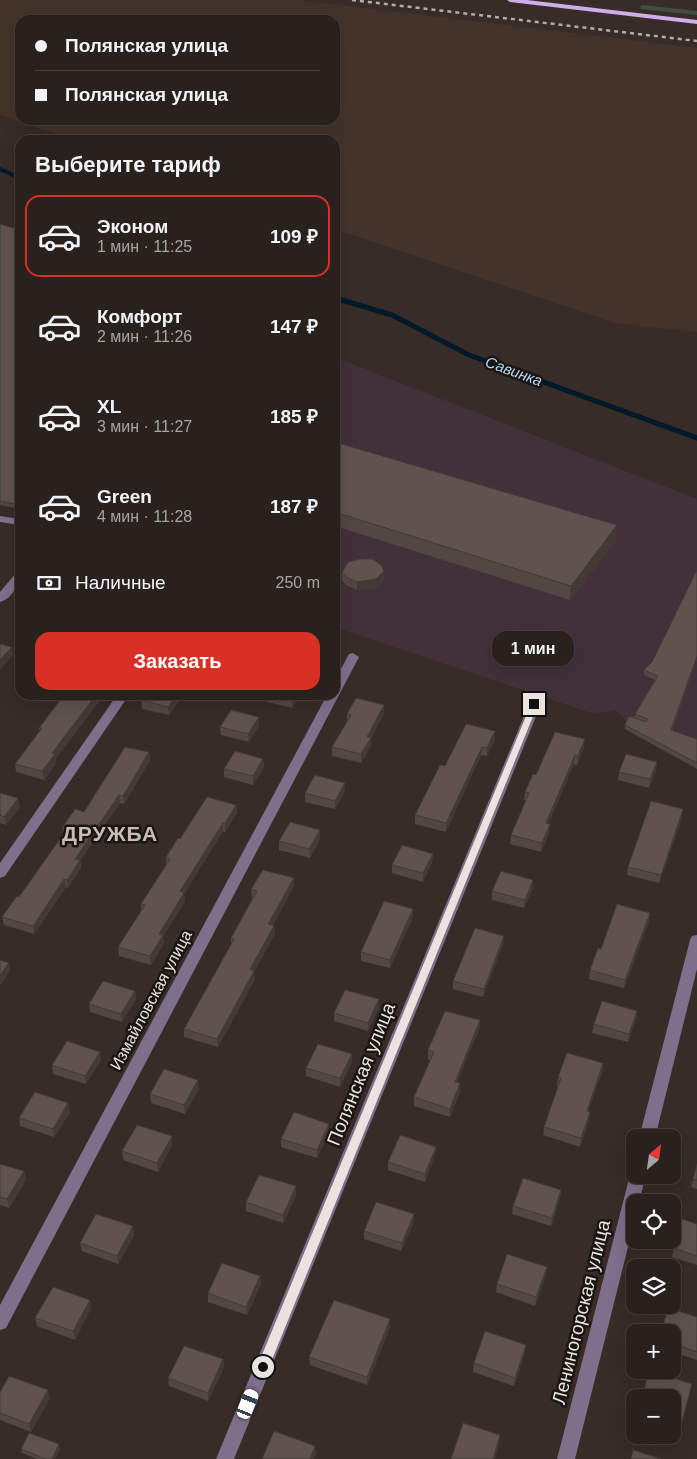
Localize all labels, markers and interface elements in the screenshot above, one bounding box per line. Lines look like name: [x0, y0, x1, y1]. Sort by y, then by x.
text: Полянская улица: [65, 35, 228, 56]
text: Полянская улица: [65, 84, 228, 105]
text: Выберите тариф: [35, 152, 221, 177]
icon: car: [37, 214, 82, 259]
text: Эконом: [97, 216, 168, 237]
text: 109 ₽: [270, 226, 318, 247]
text: 1 мин · 11:25: [97, 238, 192, 255]
icon: car: [37, 304, 82, 349]
text: Комфорт: [97, 306, 182, 327]
text: 147 ₽: [270, 316, 318, 337]
text: 2 мин · 11:26: [97, 328, 192, 345]
water label: Савинка: [483, 353, 545, 389]
icon: car: [37, 394, 82, 439]
text: XL: [97, 396, 121, 417]
text: 185 ₽: [270, 406, 318, 427]
text: 3 мин · 11:27: [97, 418, 192, 435]
icon: car: [37, 484, 82, 529]
text: Green: [97, 486, 152, 507]
text: 187 ₽: [270, 496, 318, 517]
text: 4 мин · 11:28: [97, 508, 192, 525]
icon: cash: [35, 569, 63, 597]
text: Наличные: [75, 572, 166, 593]
text: 250 m: [276, 574, 320, 591]
button: Заказать: [35, 632, 320, 690]
callout: 1 мин: [493, 632, 575, 666]
text: 1 мин: [511, 640, 555, 657]
route end: [523, 693, 545, 715]
district label: ДРУЖБА: [62, 822, 158, 845]
street label: Измайловская улица: [107, 927, 195, 1073]
street label: Полянская улица: [323, 999, 399, 1149]
north arrow: [626, 1129, 681, 1184]
map controls: [626, 1129, 681, 1444]
button: locate: [626, 1194, 681, 1249]
street label: Лениногорская улица: [548, 1217, 614, 1406]
button: layers: [626, 1259, 681, 1314]
button: +: [626, 1324, 681, 1379]
route start: [252, 1356, 274, 1378]
car: [235, 1387, 260, 1421]
button: −: [626, 1389, 681, 1444]

